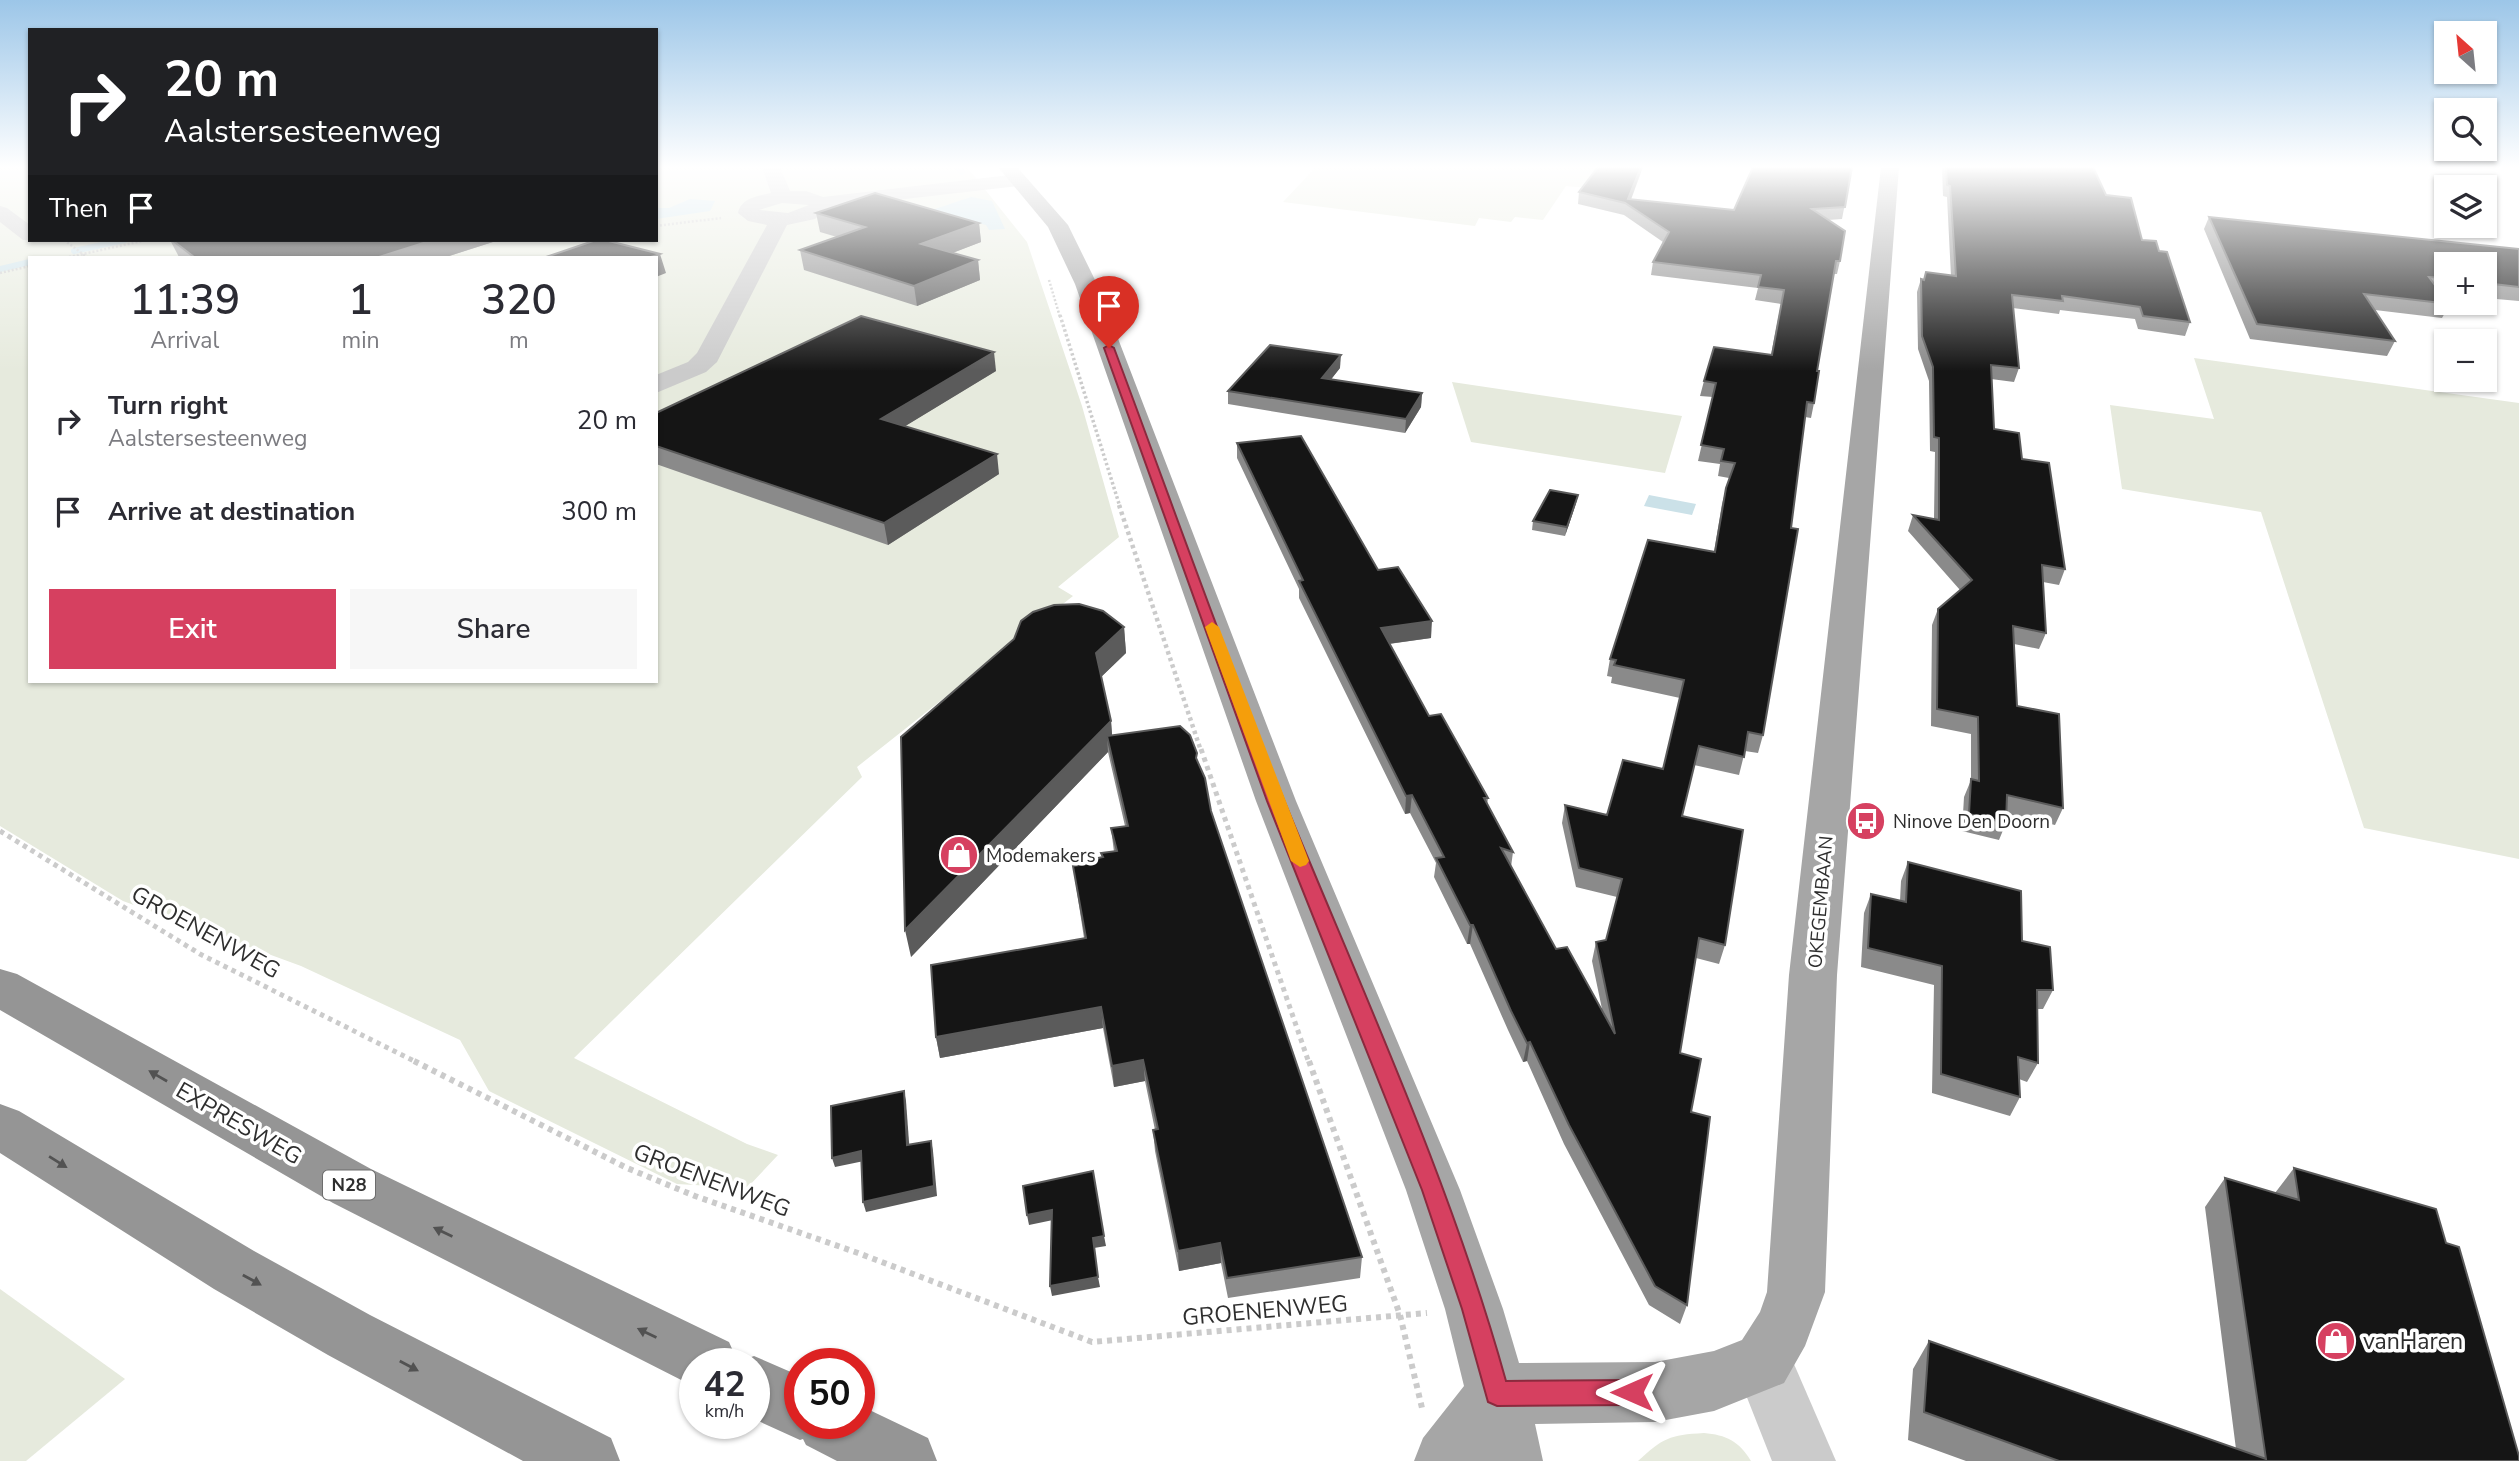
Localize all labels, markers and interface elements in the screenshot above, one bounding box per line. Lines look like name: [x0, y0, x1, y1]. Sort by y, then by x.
north arrow: [2434, 21, 2497, 84]
map controls: [2434, 21, 2497, 392]
text: 20 m: [164, 46, 279, 113]
icon: right: [49, 56, 140, 147]
button: search: [2434, 98, 2497, 161]
text: Aalstersesteenweg: [164, 110, 441, 153]
button: layers: [2434, 175, 2497, 238]
icon: arrive: [122, 189, 160, 227]
text: Then: [49, 191, 108, 226]
button: +: [2434, 252, 2497, 315]
text: 11:39: [129, 272, 240, 329]
text: 1: [348, 272, 373, 329]
text: 320: [481, 272, 557, 329]
pin: [1079, 276, 1139, 348]
icon: arrive: [1090, 287, 1128, 325]
text: Arrival: [150, 325, 219, 356]
text: min: [342, 325, 380, 356]
text: m: [509, 325, 529, 356]
button: −: [2434, 329, 2497, 392]
text: Turn right: [108, 388, 227, 423]
icon: right: [49, 402, 87, 440]
text: 20 m: [577, 403, 637, 438]
text: Aalstersesteenweg: [108, 423, 307, 454]
icon: arrive: [49, 493, 87, 531]
text: Arrive at destination: [108, 494, 355, 529]
text: 300 m: [561, 494, 637, 529]
button: Exit: [49, 589, 336, 669]
button: Share: [350, 589, 637, 669]
bus stop icon: Ninove Den Doorn: [1845, 800, 1887, 842]
place label: Ninove Den Doorn: [1893, 809, 2050, 835]
shop icon: Modemakers: [938, 834, 980, 876]
street label: OKEGEMBAAN: [1802, 835, 1840, 969]
place label: Modemakers: [986, 843, 1096, 869]
street label: GROENENWEG: [126, 879, 286, 986]
one-way arrow: [148, 1070, 167, 1082]
street label: EXPRESWEG: [170, 1075, 307, 1172]
street label: GROENENWEG: [629, 1136, 795, 1225]
one-way arrow: [49, 1155, 68, 1168]
road number: N28: [323, 1170, 375, 1200]
one-way arrow: [433, 1226, 453, 1237]
one-way arrow: [243, 1274, 262, 1286]
street label: GROENENWEG: [1181, 1288, 1349, 1333]
shop icon: vanHaren: [2315, 1320, 2357, 1362]
place label: vanHaren: [2363, 1326, 2463, 1357]
one-way arrow: [637, 1327, 657, 1338]
speed limit sign: 50: [784, 1348, 875, 1439]
position arrow: [1595, 1355, 1669, 1429]
one-way arrow: [399, 1361, 419, 1372]
text: 42: [703, 1361, 746, 1408]
text: km/h: [705, 1399, 744, 1423]

